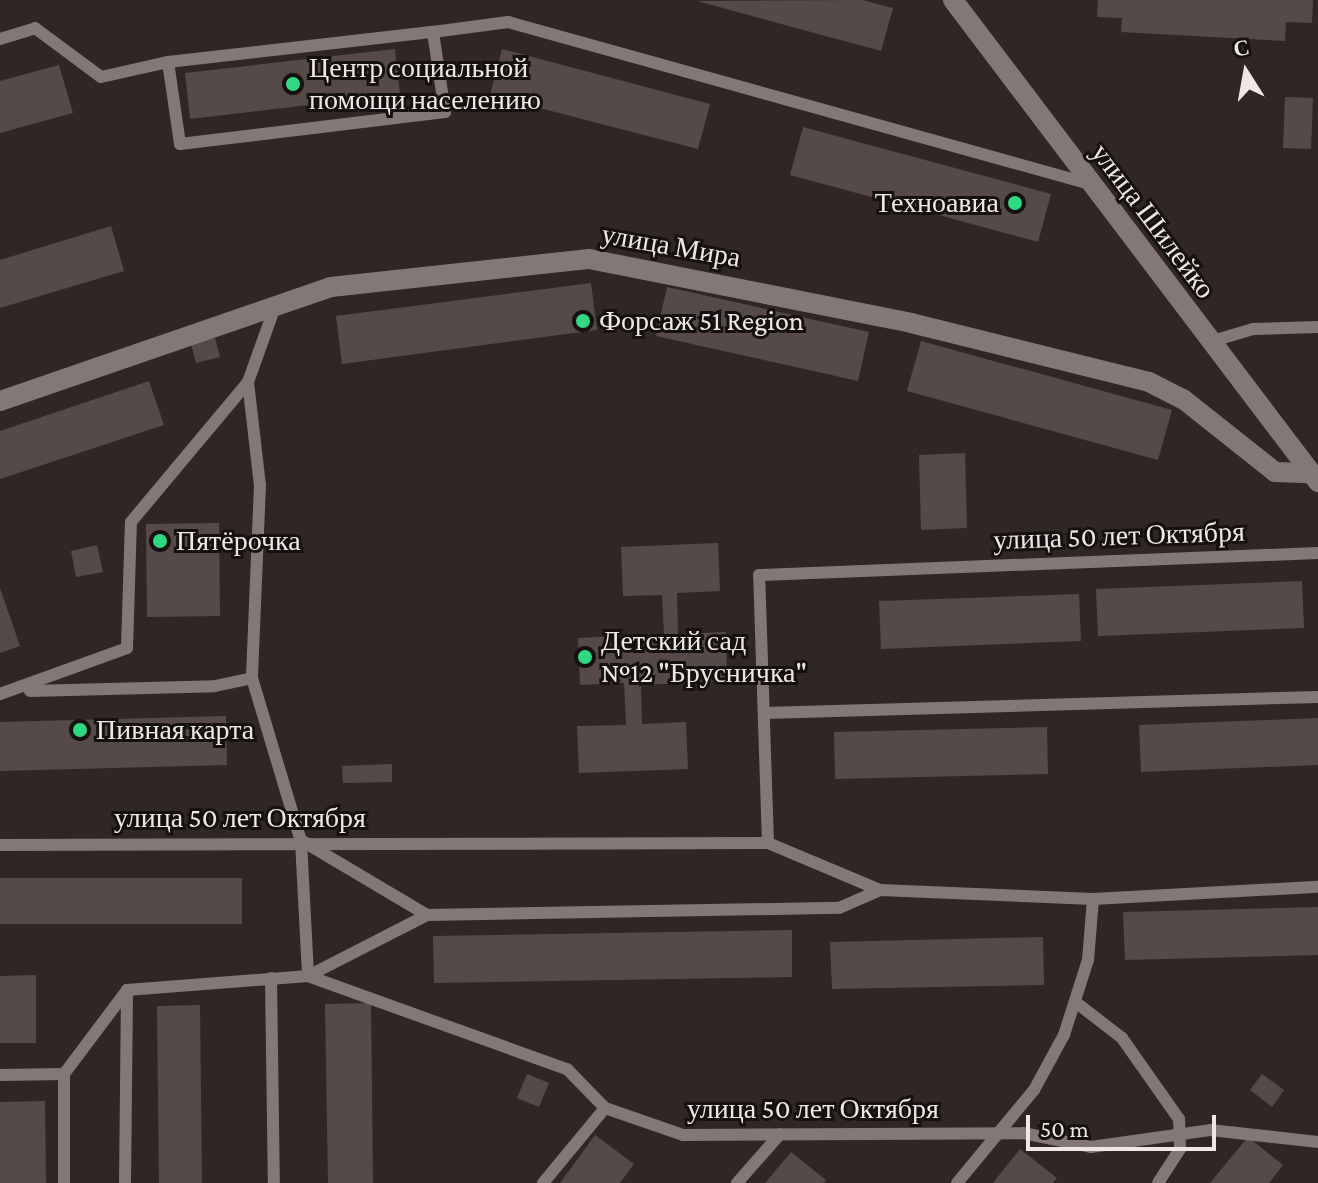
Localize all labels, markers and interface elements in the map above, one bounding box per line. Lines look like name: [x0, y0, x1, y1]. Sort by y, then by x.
north arrow: [1206, 32, 1286, 112]
text: С: [1231, 34, 1252, 62]
place label: Центр социальной помощи населению: [309, 51, 541, 117]
marker: Центр социальной помощи населению: [284, 75, 302, 93]
street label: улица Шилейко: [1084, 137, 1222, 305]
place label: Техноавиа: [875, 186, 999, 220]
marker: Техноавиа: [1006, 194, 1024, 212]
street label: улица Мира: [599, 217, 743, 275]
place label: Форсаж 51 Region: [599, 304, 804, 338]
marker: Форсаж 51 Region: [574, 312, 592, 330]
street label: улица 50 лет Октября: [993, 515, 1245, 557]
place label: Пятёрочка: [176, 524, 301, 558]
marker: Пятёрочка: [151, 532, 169, 550]
place label: Детский сад №12 "Брусничка": [601, 624, 807, 690]
marker: Детский сад №12 "Брусничка": [576, 648, 594, 666]
place label: Пивная карта: [96, 713, 254, 747]
marker: Пивная карта: [71, 721, 89, 739]
street label: улица 50 лет Октября: [114, 801, 366, 835]
street label: улица 50 лет Октября: [687, 1092, 939, 1126]
scale bar: [1030, 1099, 1220, 1149]
text: 50 m: [1040, 1115, 1089, 1142]

